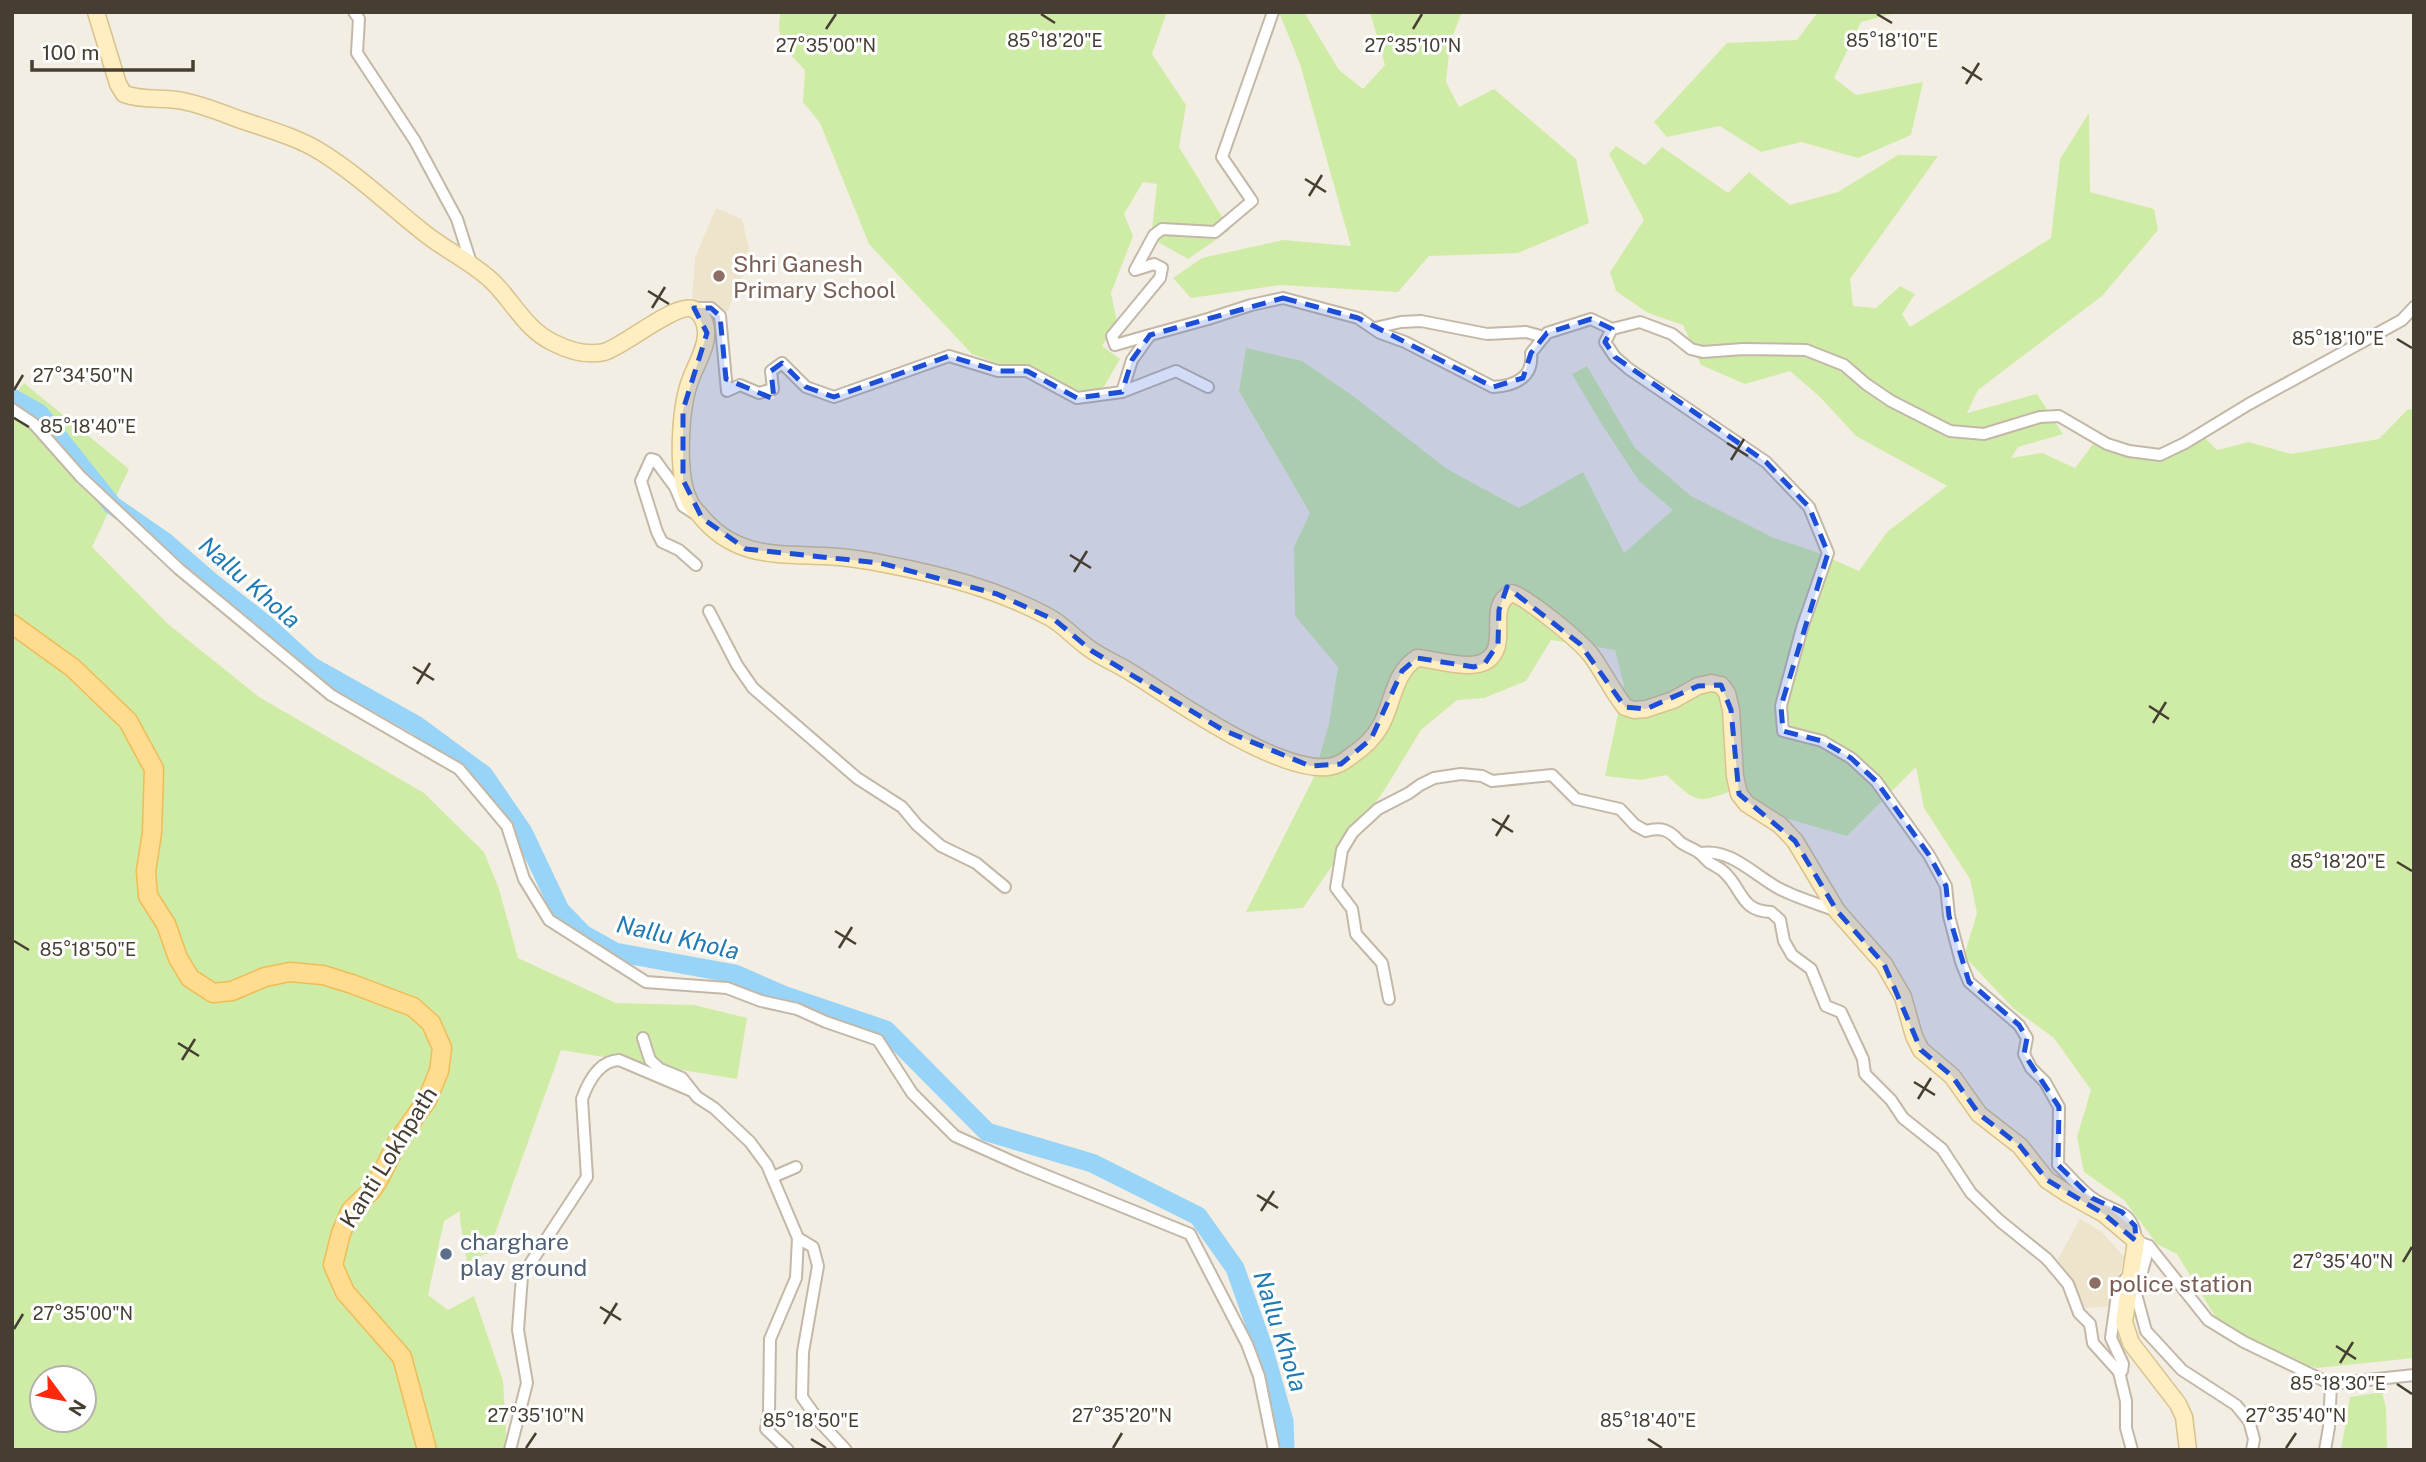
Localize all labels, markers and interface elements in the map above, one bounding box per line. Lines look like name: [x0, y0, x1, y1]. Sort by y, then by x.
scale bar: [32, 28, 192, 72]
text: 85°18'20"E: [1007, 30, 1103, 51]
text: 85°18'10"E: [1846, 30, 1938, 51]
text: 27°35'00"N: [776, 35, 876, 56]
text: 27°35'10"N: [1365, 35, 1461, 56]
text: 100 m: [42, 40, 99, 65]
place label: Shri Ganesh Primary School: [733, 250, 896, 303]
marker: Shri Ganesh Primary School: [711, 268, 727, 284]
text: 85°18'10"E: [2292, 328, 2384, 349]
text: 27°34'50"N: [33, 365, 133, 386]
text: 85°18'40"E: [40, 416, 136, 437]
water label: Nallu Khola: [194, 530, 306, 634]
text: 85°18'20"E: [2290, 851, 2386, 872]
water label: Nallu Khola: [614, 909, 742, 965]
text: 85°18'50"E: [40, 939, 136, 960]
street label: Kanti Lokhpath: [334, 1081, 442, 1233]
place label: charghare play ground: [460, 1228, 587, 1281]
marker: charghare play ground: [438, 1246, 454, 1262]
text: 27°35'40"N: [2293, 1251, 2393, 1272]
water label: Nallu Khola: [1248, 1267, 1314, 1395]
place label: police station: [2109, 1270, 2253, 1297]
marker: police station: [2087, 1275, 2103, 1291]
text: 27°35'00"N: [33, 1303, 133, 1324]
north arrow: [28, 1364, 98, 1434]
text: 85°18'30"E: [2290, 1373, 2386, 1394]
text: N: [64, 1396, 91, 1420]
text: 27°35'10"N: [488, 1405, 584, 1426]
text: 27°35'20"N: [1072, 1405, 1172, 1426]
text: 27°35'40"N: [2246, 1405, 2346, 1426]
text: 85°18'50"E: [763, 1410, 859, 1431]
text: 85°18'40"E: [1600, 1410, 1696, 1431]

